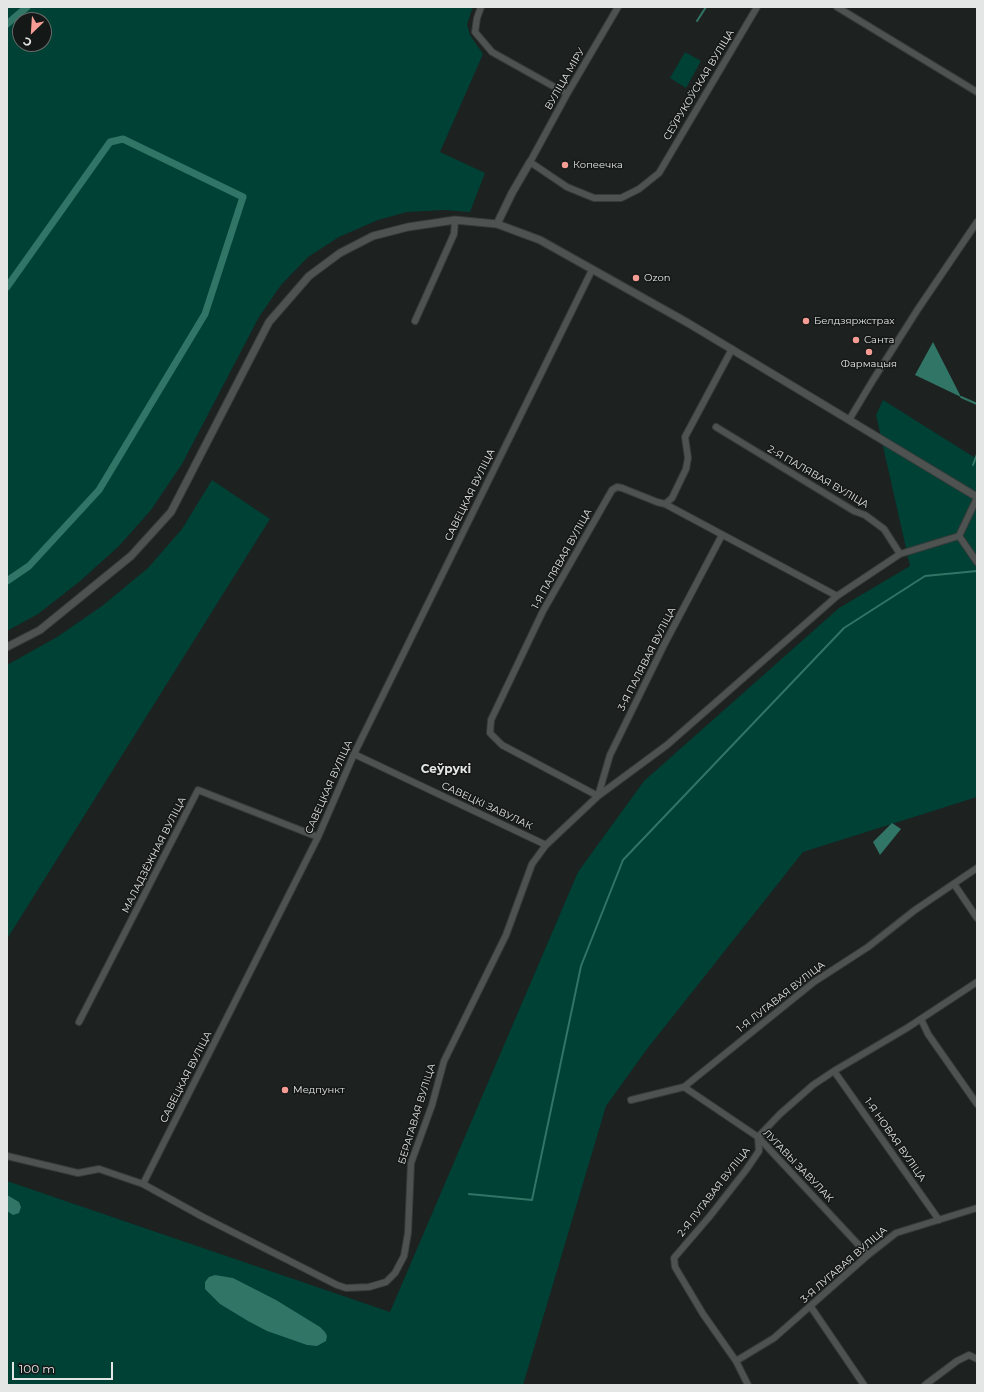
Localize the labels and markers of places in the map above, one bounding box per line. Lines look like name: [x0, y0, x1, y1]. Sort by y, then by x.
place label: Копеечка: [573, 159, 623, 171]
marker: Копеечка: [560, 160, 570, 170]
place label: Ozon: [644, 272, 670, 284]
marker: Ozon: [631, 273, 641, 283]
place label: Белдзяржстрах: [814, 315, 895, 327]
marker: Белдзяржстрах: [801, 316, 811, 326]
place label: Санта: [864, 334, 894, 346]
marker: Санта: [851, 335, 861, 345]
marker: Фармацыя: [864, 347, 874, 357]
place label: Фармацыя: [841, 358, 897, 370]
place label: Медпункт: [293, 1084, 345, 1096]
marker: Медпункт: [280, 1085, 290, 1095]

